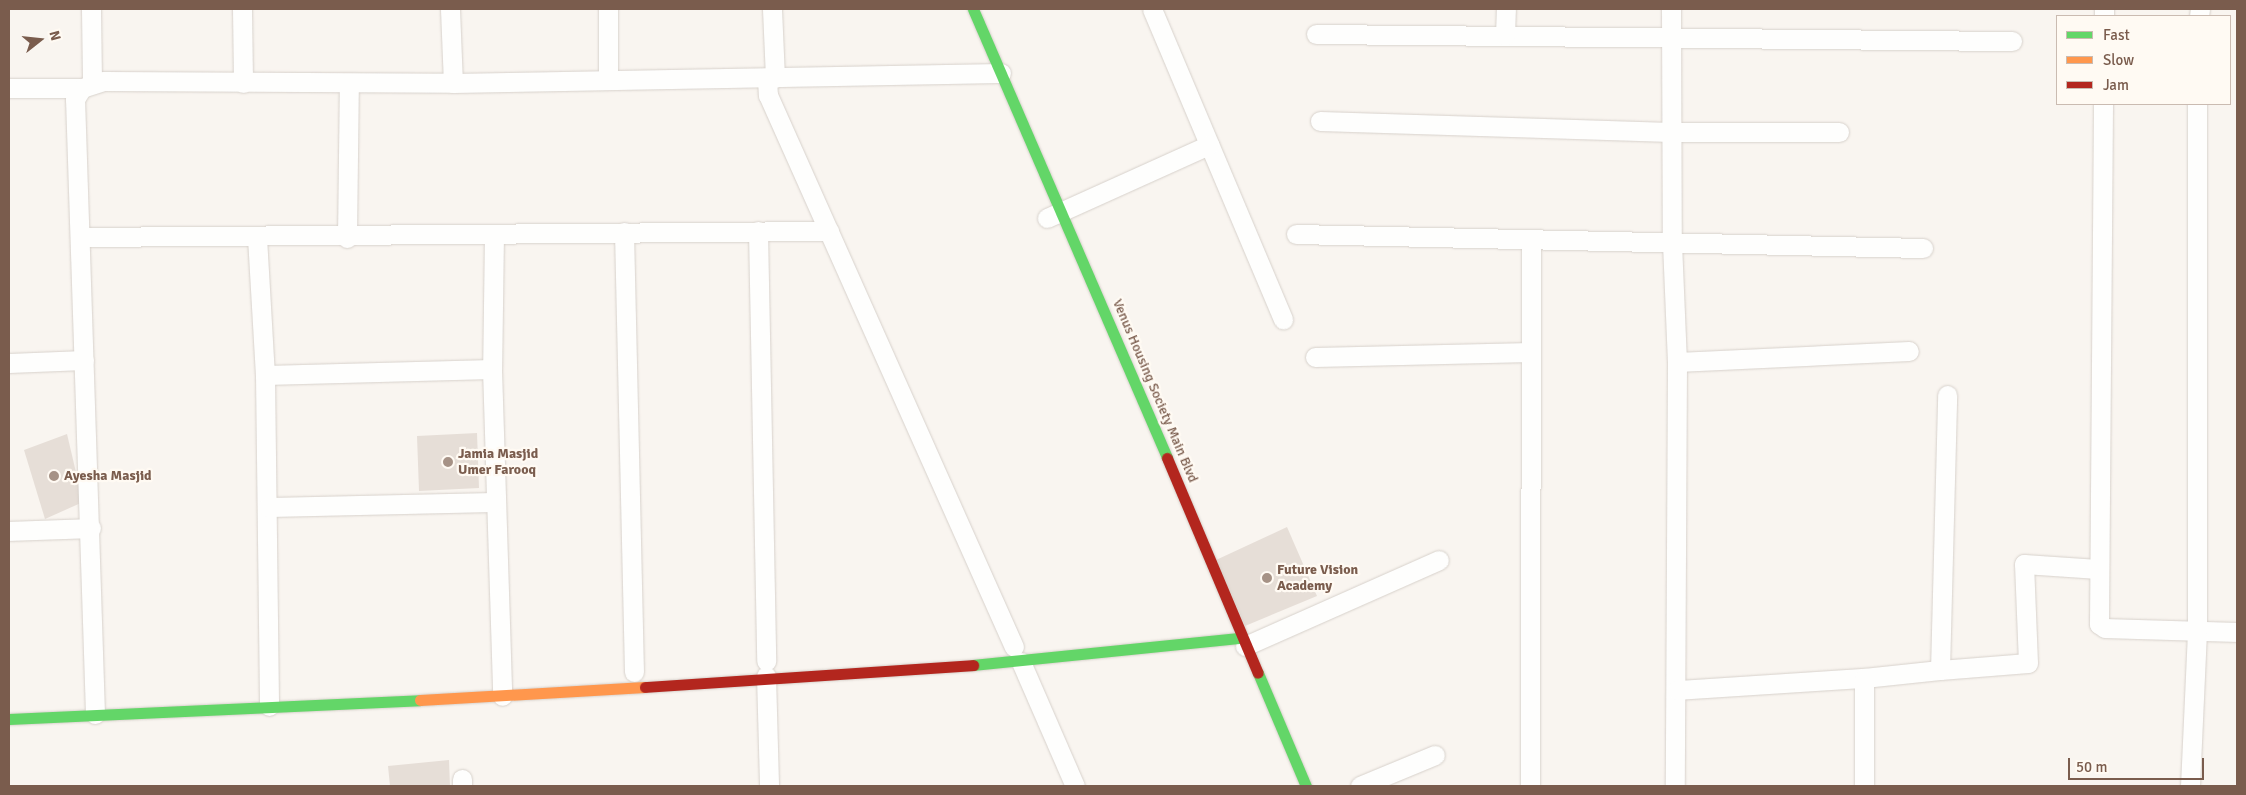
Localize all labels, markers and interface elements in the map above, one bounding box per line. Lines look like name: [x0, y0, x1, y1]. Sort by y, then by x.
north arrow: [15, 15, 65, 65]
legend: [2056, 15, 2231, 105]
text: Fast: [2103, 26, 2130, 44]
text: N: [45, 29, 64, 43]
text: Slow: [2103, 51, 2134, 69]
text: Jam: [2103, 76, 2129, 94]
street label: Venus Housing Society Main Blvd: [1109, 297, 1201, 485]
place label: Jamia Masjid Umer Farooq: [458, 446, 538, 478]
marker: Jamia Masjid Umer Farooq: [442, 456, 454, 468]
place label: Ayesha Masjid: [64, 468, 152, 484]
marker: Ayesha Masjid: [48, 470, 60, 482]
place label: Future Vision Academy: [1277, 562, 1358, 594]
marker: Future Vision Academy: [1261, 572, 1273, 584]
scale bar: [2071, 748, 2207, 780]
text: 50 m: [2076, 758, 2107, 776]

